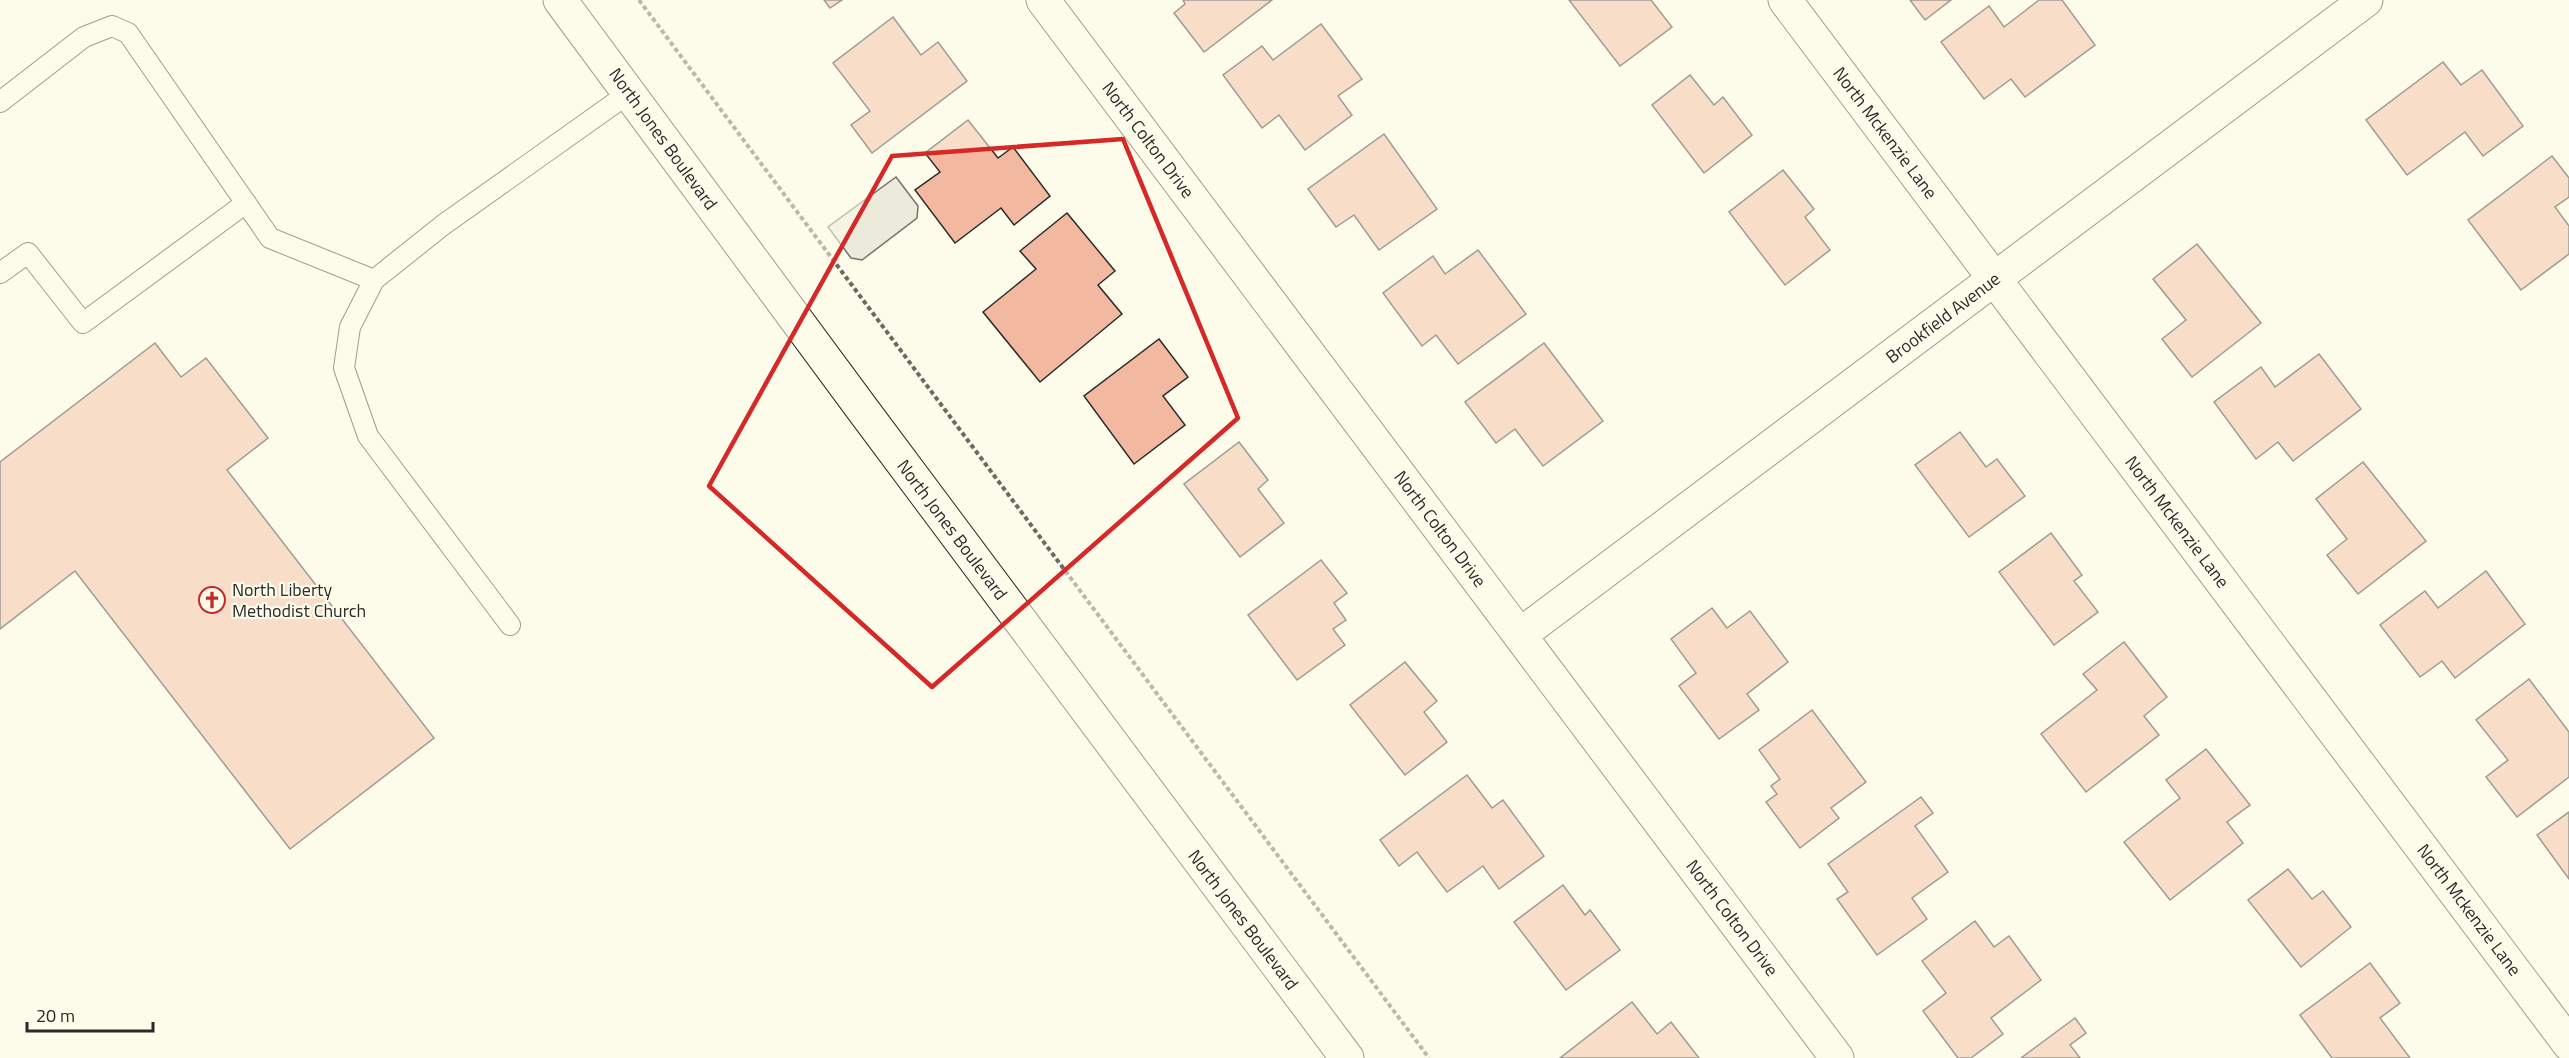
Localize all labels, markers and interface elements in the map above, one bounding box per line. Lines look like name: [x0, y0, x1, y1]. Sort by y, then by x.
street label: North Mckenzie Lane: [1827, 61, 1944, 204]
street label: North Jones Boulevard: [603, 62, 724, 215]
street label: North Colton Drive: [1096, 76, 1201, 204]
street label: Brookfield Avenue: [1880, 265, 2006, 370]
street label: North Mckenzie Lane: [2119, 450, 2236, 593]
street label: North Jones Boulevard: [891, 454, 1014, 606]
street label: North Colton Drive: [1388, 465, 1493, 593]
place label: North Liberty Methodist Church: [232, 576, 366, 624]
church icon: North Liberty Methodist Church: [197, 585, 227, 615]
street label: North Mckenzie Lane: [2411, 838, 2528, 981]
street label: North Jones Boulevard: [1182, 844, 1305, 996]
street label: North Colton Drive: [1680, 854, 1785, 982]
scale bar: [27, 995, 153, 1033]
text: 20 m: [36, 1002, 75, 1029]

